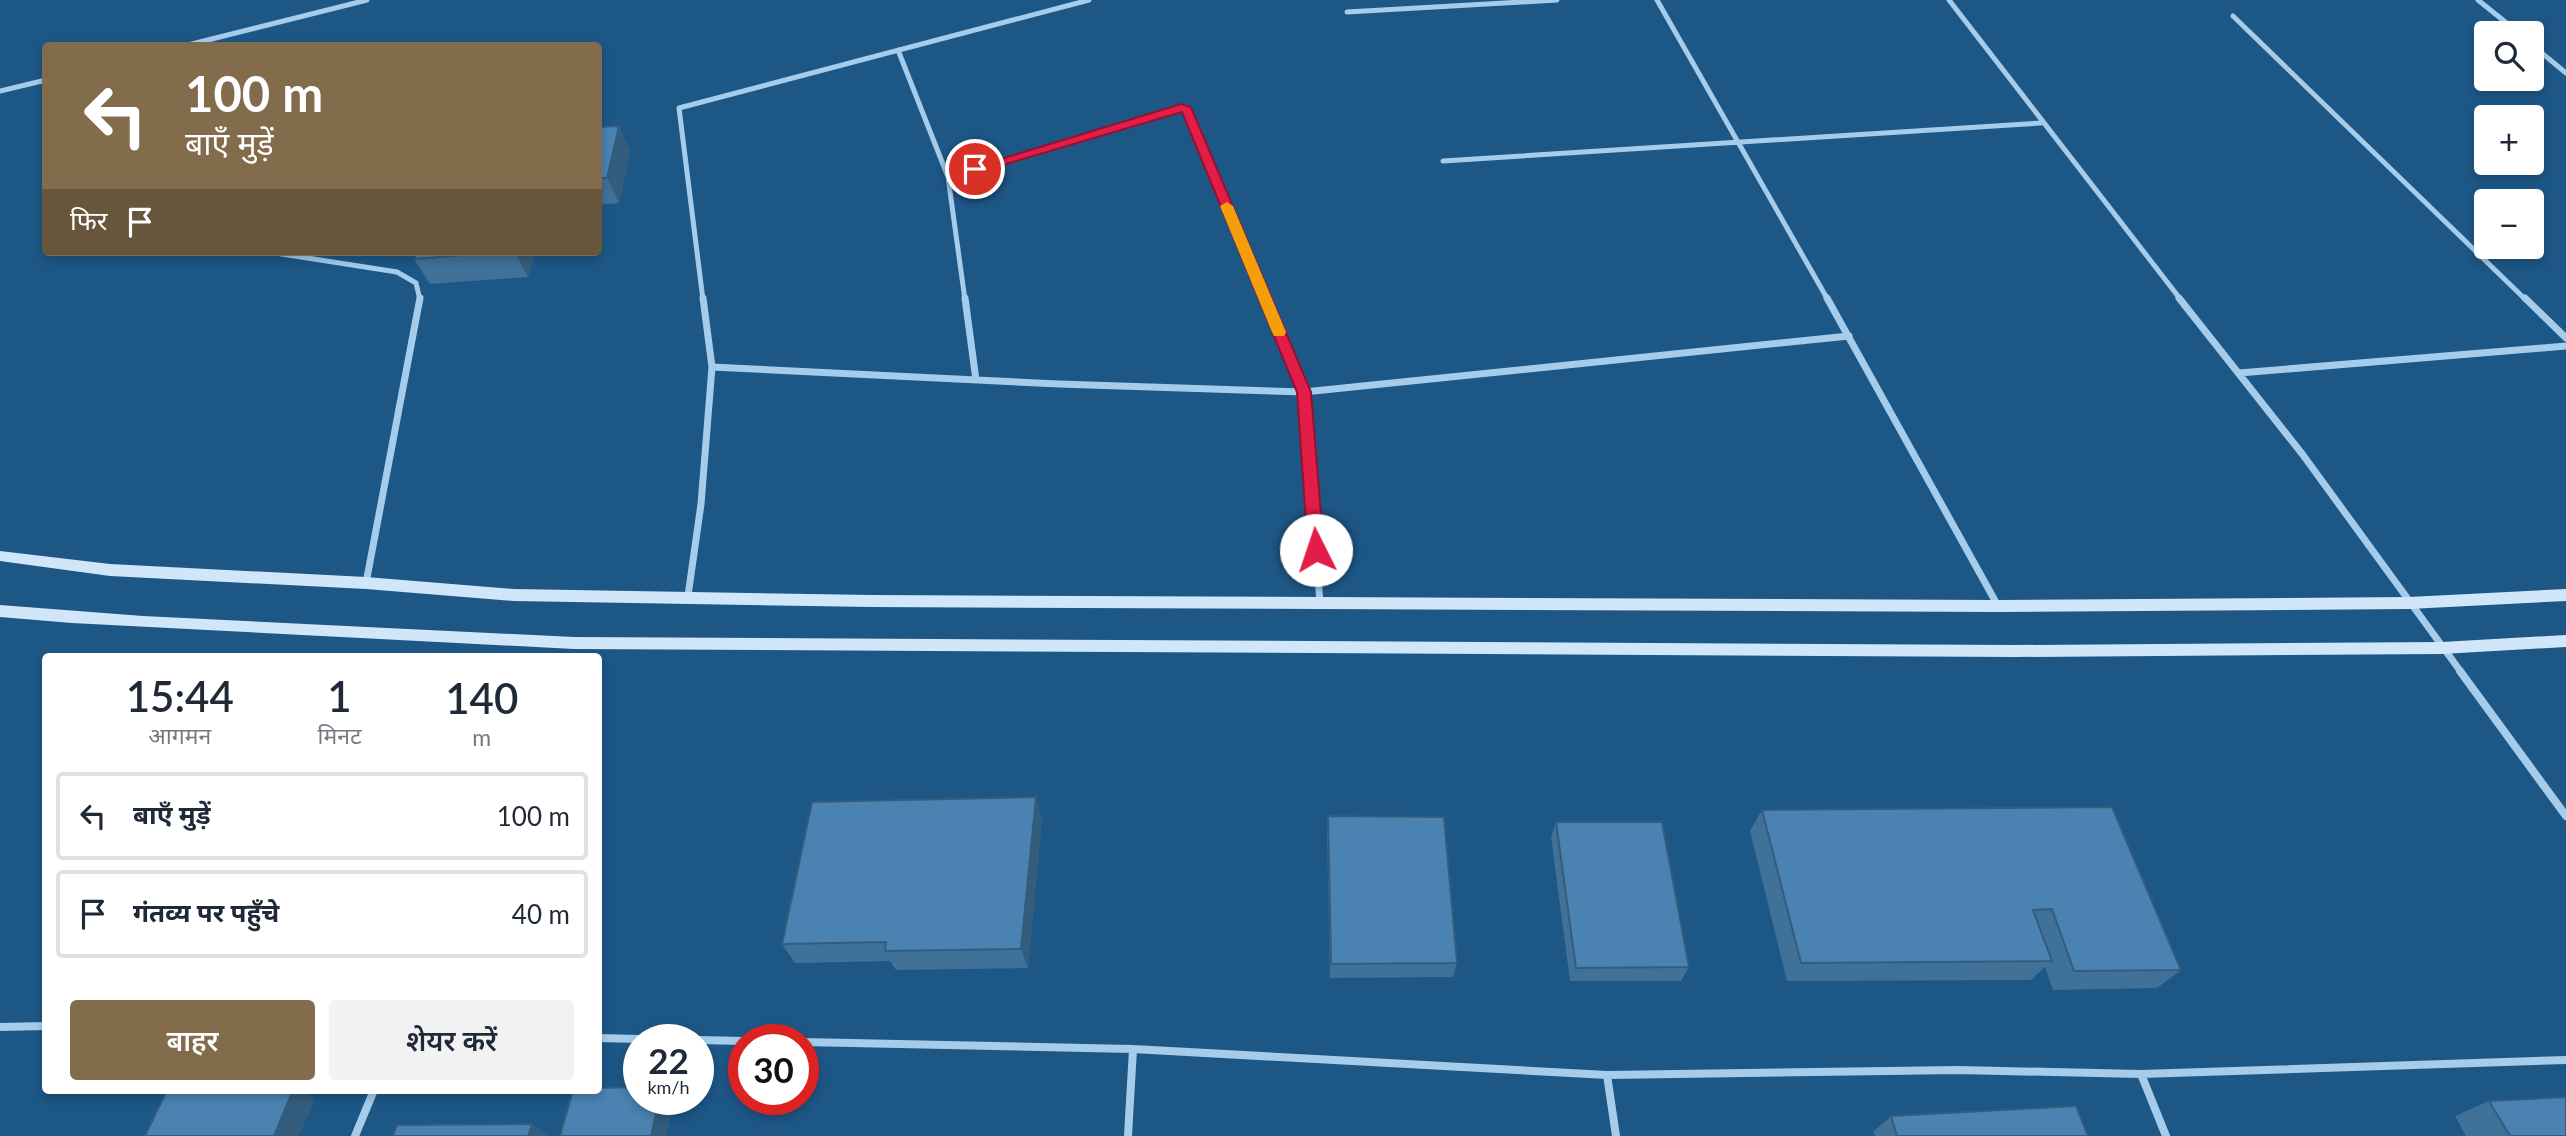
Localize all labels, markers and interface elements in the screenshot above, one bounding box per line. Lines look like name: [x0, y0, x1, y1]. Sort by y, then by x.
map controls: [2474, 21, 2544, 259]
button: search: [2474, 21, 2544, 91]
text: 100 m: [185, 64, 323, 122]
icon: left: [70, 70, 161, 161]
button: +: [2474, 105, 2544, 175]
text: बाएँ मुड़ें: [185, 123, 274, 162]
pin: [945, 139, 1005, 199]
icon: arrive: [956, 150, 994, 188]
button: −: [2474, 189, 2544, 259]
icon: arrive: [121, 203, 159, 241]
text: फिर: [70, 204, 107, 236]
position arrow: [1279, 513, 1353, 587]
text: 15:44: [126, 671, 234, 721]
text: 1: [327, 671, 352, 721]
text: 140: [445, 673, 518, 723]
text: आगमन: [148, 721, 211, 749]
text: मिनट: [317, 721, 362, 749]
text: m: [472, 723, 491, 751]
icon: left: [74, 797, 112, 835]
text: बाएँ मुड़ें: [133, 798, 211, 830]
text: 100 m: [497, 800, 570, 832]
icon: arrive: [74, 895, 112, 933]
text: गंतव्य पर पहुँचे: [133, 896, 279, 928]
text: 40 m: [512, 898, 570, 930]
button: बाहर: [70, 1000, 315, 1080]
button: शेयर करें: [329, 1000, 574, 1080]
speed limit sign: 30: [728, 1024, 819, 1115]
text: 22: [648, 1039, 689, 1081]
text: km/h: [647, 1076, 690, 1098]

